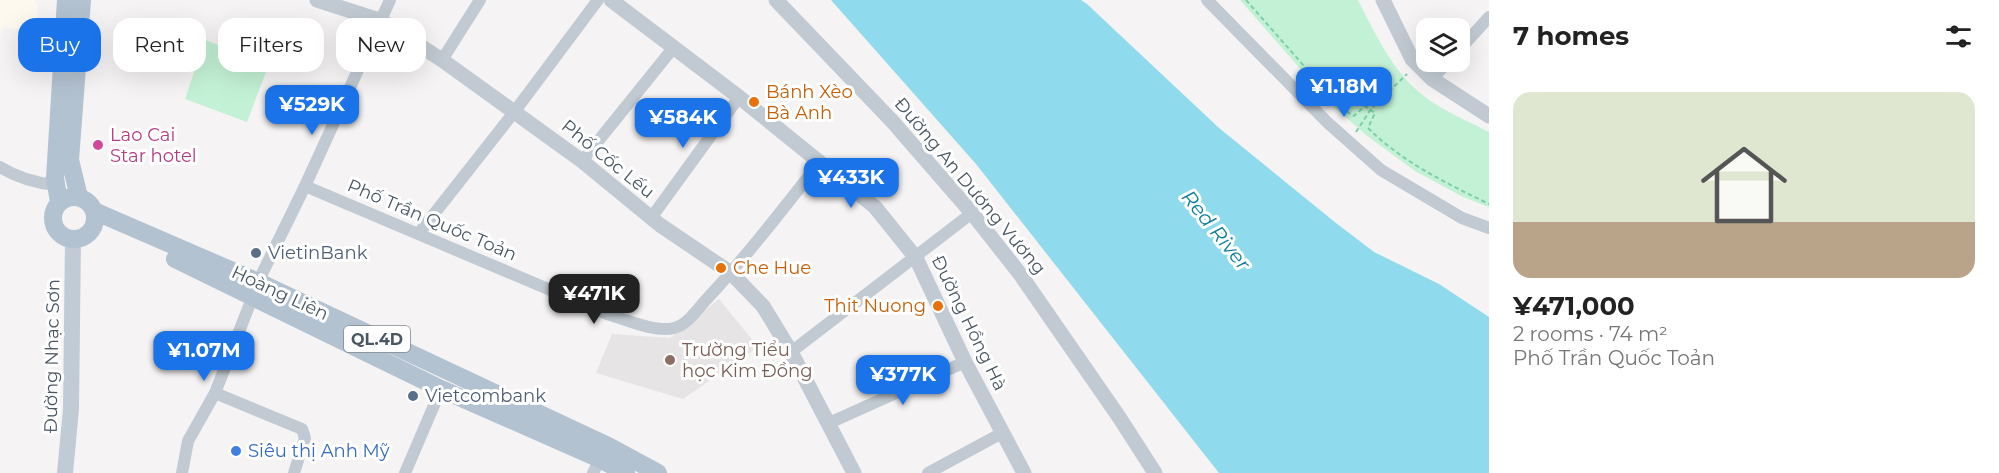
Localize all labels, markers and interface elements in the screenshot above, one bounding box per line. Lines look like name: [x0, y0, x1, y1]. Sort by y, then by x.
chip: Buy: [18, 18, 101, 72]
chip: Rent: [113, 18, 206, 72]
chip: Filters: [218, 18, 324, 72]
chip: New: [336, 18, 426, 72]
map controls: [1416, 18, 1470, 72]
button: layers: [1416, 18, 1470, 72]
text: 7 homes: [1513, 20, 1629, 52]
icon: filters: [1942, 20, 1975, 53]
pin: ¥1.18M: [1295, 67, 1393, 118]
text: ¥1.18M: [1310, 74, 1378, 98]
place label: Bánh Xèo Bà Anh: [766, 81, 853, 124]
pin: ¥529K: [270, 85, 354, 136]
text: ¥529K: [279, 92, 345, 116]
street label: Đường An Dương Vương: [890, 93, 1050, 279]
marker: Bánh Xèo Bà Anh: [747, 95, 761, 109]
pin: ¥584K: [641, 98, 725, 149]
text: ¥584K: [649, 105, 717, 129]
street label: Phố Cốc Lếu: [557, 115, 659, 203]
place label: Lao Cai Star hotel: [110, 124, 197, 167]
icon: home: [1690, 131, 1798, 239]
marker: Lao Cai Star hotel: [91, 138, 105, 152]
pin: ¥433K: [809, 158, 893, 209]
text: ¥433K: [818, 165, 884, 189]
street label: Phố Trần Quốc Toản: [344, 174, 520, 266]
water label: Red River: [1177, 185, 1256, 276]
place label: VietinBank: [268, 242, 368, 264]
marker: VietinBank: [249, 246, 263, 260]
street label: Đường Hồng Hà: [927, 252, 1011, 394]
place label: Che Hue: [733, 257, 811, 279]
street label: Hoàng Liên: [228, 261, 332, 325]
marker: Che Hue: [714, 261, 728, 275]
pin: ¥471K: [552, 274, 636, 325]
street label: Đường Nhạc Sơn: [40, 279, 64, 433]
text: ¥471K: [563, 281, 625, 305]
text: ¥471,000: [1513, 290, 1635, 322]
place label: Thit Nuong: [824, 295, 926, 317]
marker: Thit Nuong: [931, 299, 945, 313]
text: 2 rooms · 74 m²: [1513, 322, 1668, 346]
road number: QL.4D: [344, 326, 410, 352]
pin: ¥1.07M: [155, 331, 253, 382]
text: ¥1.07M: [167, 338, 241, 362]
place label: Trường Tiểu học Kim Đồng: [682, 339, 813, 382]
text: Phố Trần Quốc Toản: [1513, 346, 1715, 370]
marker: Trường Tiểu học Kim Đồng: [663, 353, 677, 367]
pin: ¥377K: [861, 355, 945, 406]
text: ¥377K: [870, 362, 936, 386]
place label: Vietcombank: [425, 385, 546, 407]
marker: Vietcombank: [406, 389, 420, 403]
place label: Siêu thị Anh Mỹ: [248, 440, 390, 462]
marker: Siêu thị Anh Mỹ: [229, 444, 243, 458]

